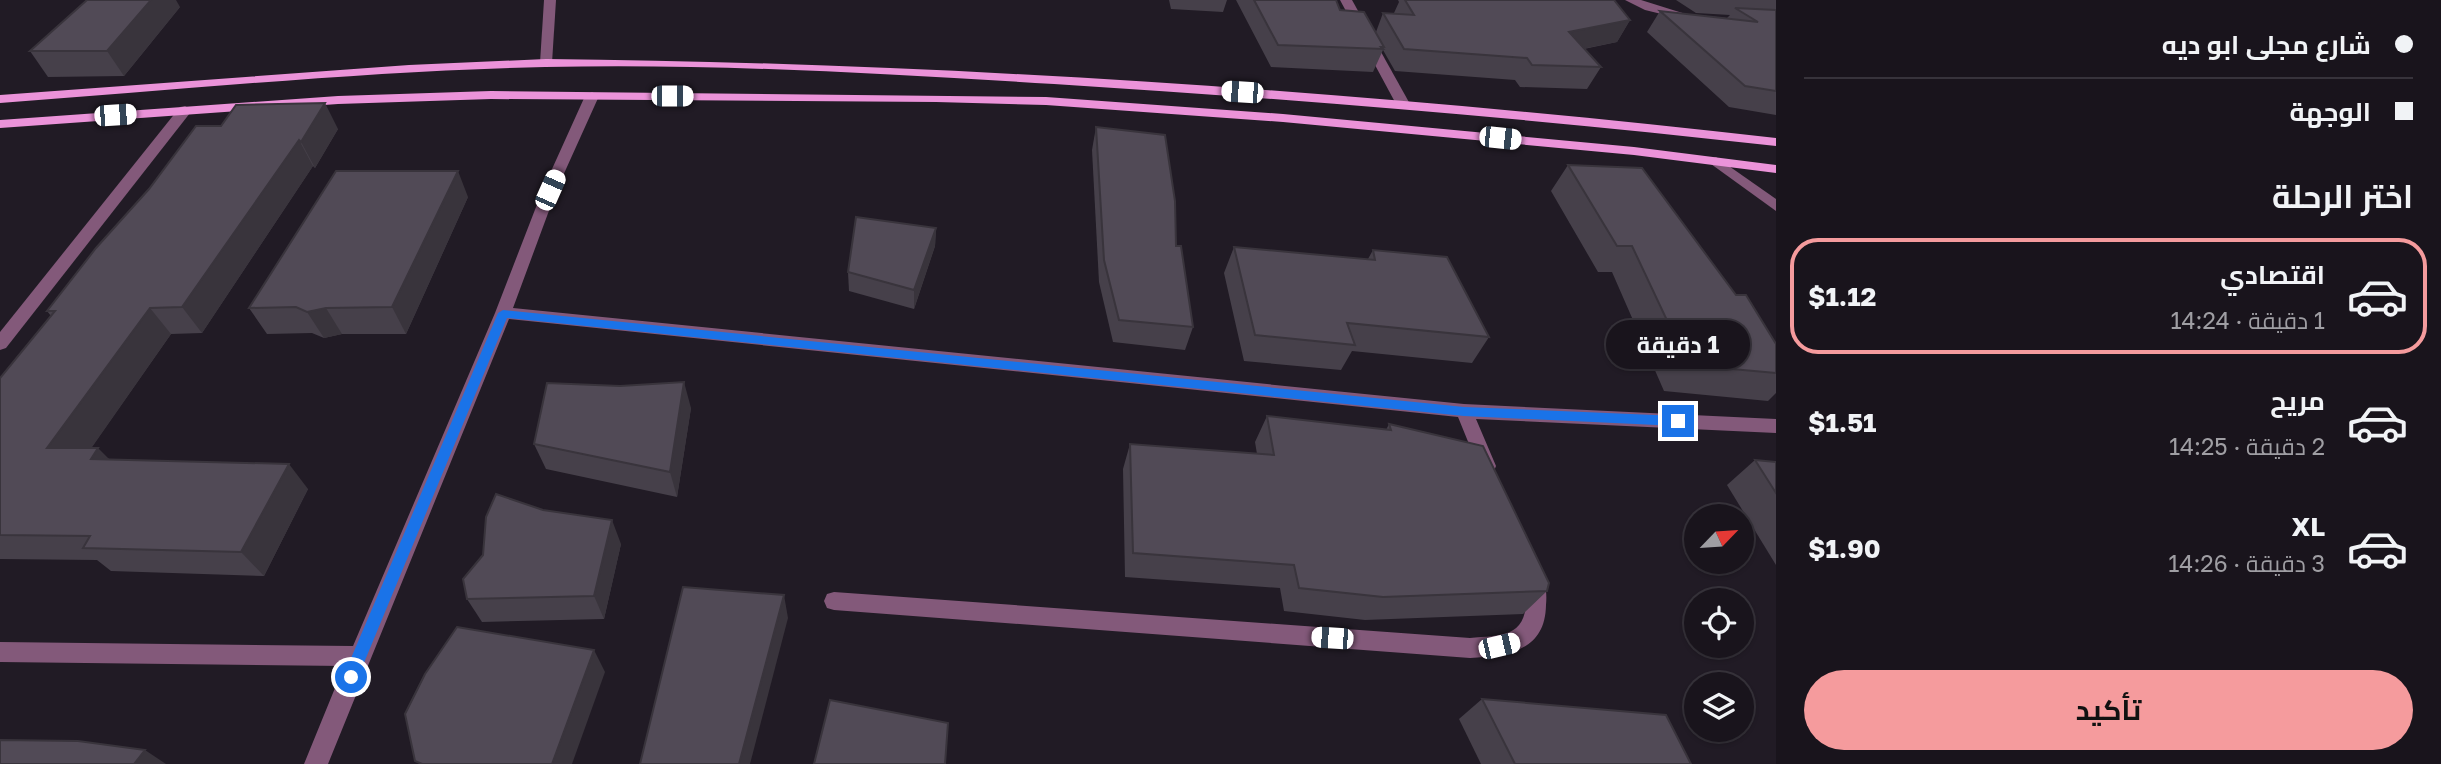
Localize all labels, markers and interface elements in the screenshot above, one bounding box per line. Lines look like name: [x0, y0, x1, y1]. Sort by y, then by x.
text: شارع مجلى ابو ديه: [2162, 29, 2371, 60]
car: [1221, 80, 1264, 104]
car: [652, 86, 694, 107]
text: الوجهة: [2290, 96, 2371, 127]
car: [94, 103, 137, 127]
car: [1479, 125, 1522, 151]
car: [532, 167, 569, 213]
text: اختر الرحلة: [2272, 177, 2413, 215]
text: اقتصادي: [2220, 259, 2325, 290]
icon: car: [2346, 265, 2409, 328]
text: $1.12: [1808, 281, 1876, 312]
text: 1 دقيقة · 14:24: [2170, 306, 2325, 334]
callout: 1 دقيقة: [1606, 320, 1750, 368]
text: 1 دقيقة: [1637, 330, 1719, 358]
text: مريح: [2270, 385, 2325, 416]
icon: car: [2346, 391, 2409, 454]
route end: [1662, 405, 1694, 437]
text: $1.51: [1808, 407, 1876, 438]
text: 2 دقيقة · 14:25: [2169, 432, 2325, 460]
north arrow: [1684, 504, 1754, 574]
map controls: [1684, 504, 1754, 742]
text: XL: [2291, 511, 2325, 542]
icon: car: [2346, 517, 2409, 580]
text: $1.90: [1808, 533, 1881, 564]
text: 3 دقيقة · 14:26: [2168, 549, 2325, 577]
button: locate: [1684, 588, 1754, 658]
car: [1311, 626, 1354, 650]
car: [1477, 631, 1522, 661]
route start: [335, 661, 367, 693]
button: تأكيد: [1804, 670, 2413, 750]
button: layers: [1684, 672, 1754, 742]

